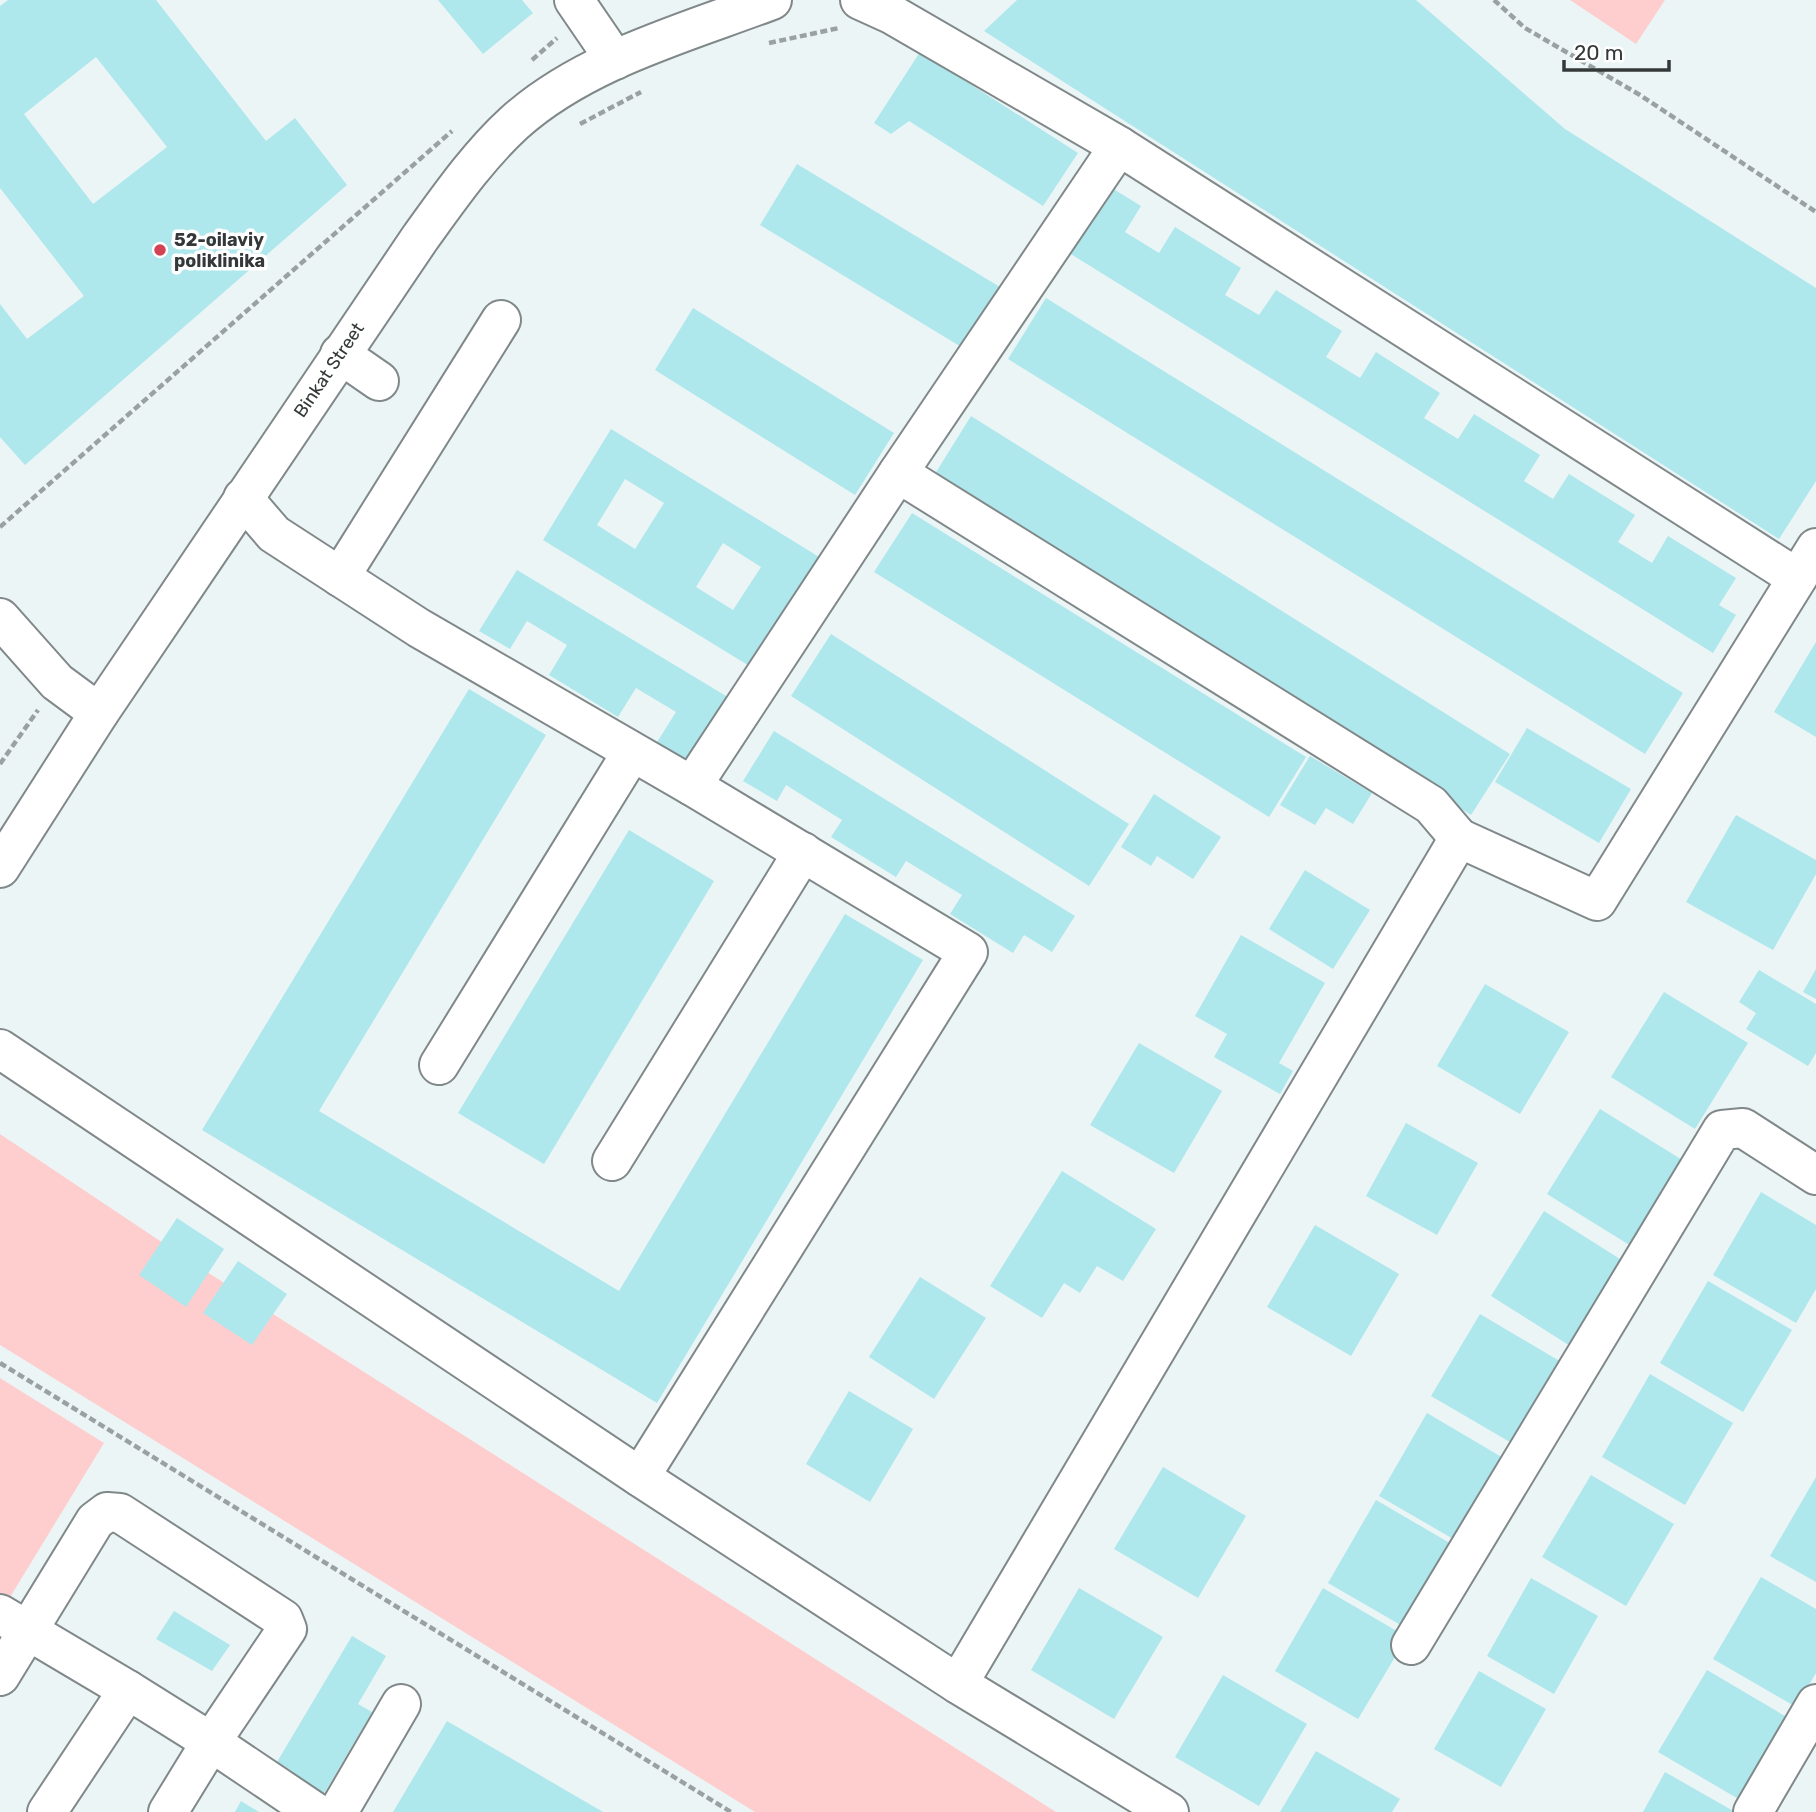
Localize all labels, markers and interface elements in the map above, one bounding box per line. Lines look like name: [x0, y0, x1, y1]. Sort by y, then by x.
scale bar: [1564, 28, 1669, 72]
text: 20 m: [1574, 40, 1623, 65]
place label: 52-oilaviy poliklinika: [174, 229, 265, 272]
marker: 52-oilaviy poliklinika: [152, 242, 168, 258]
street label: Binkat Street: [289, 318, 369, 422]

